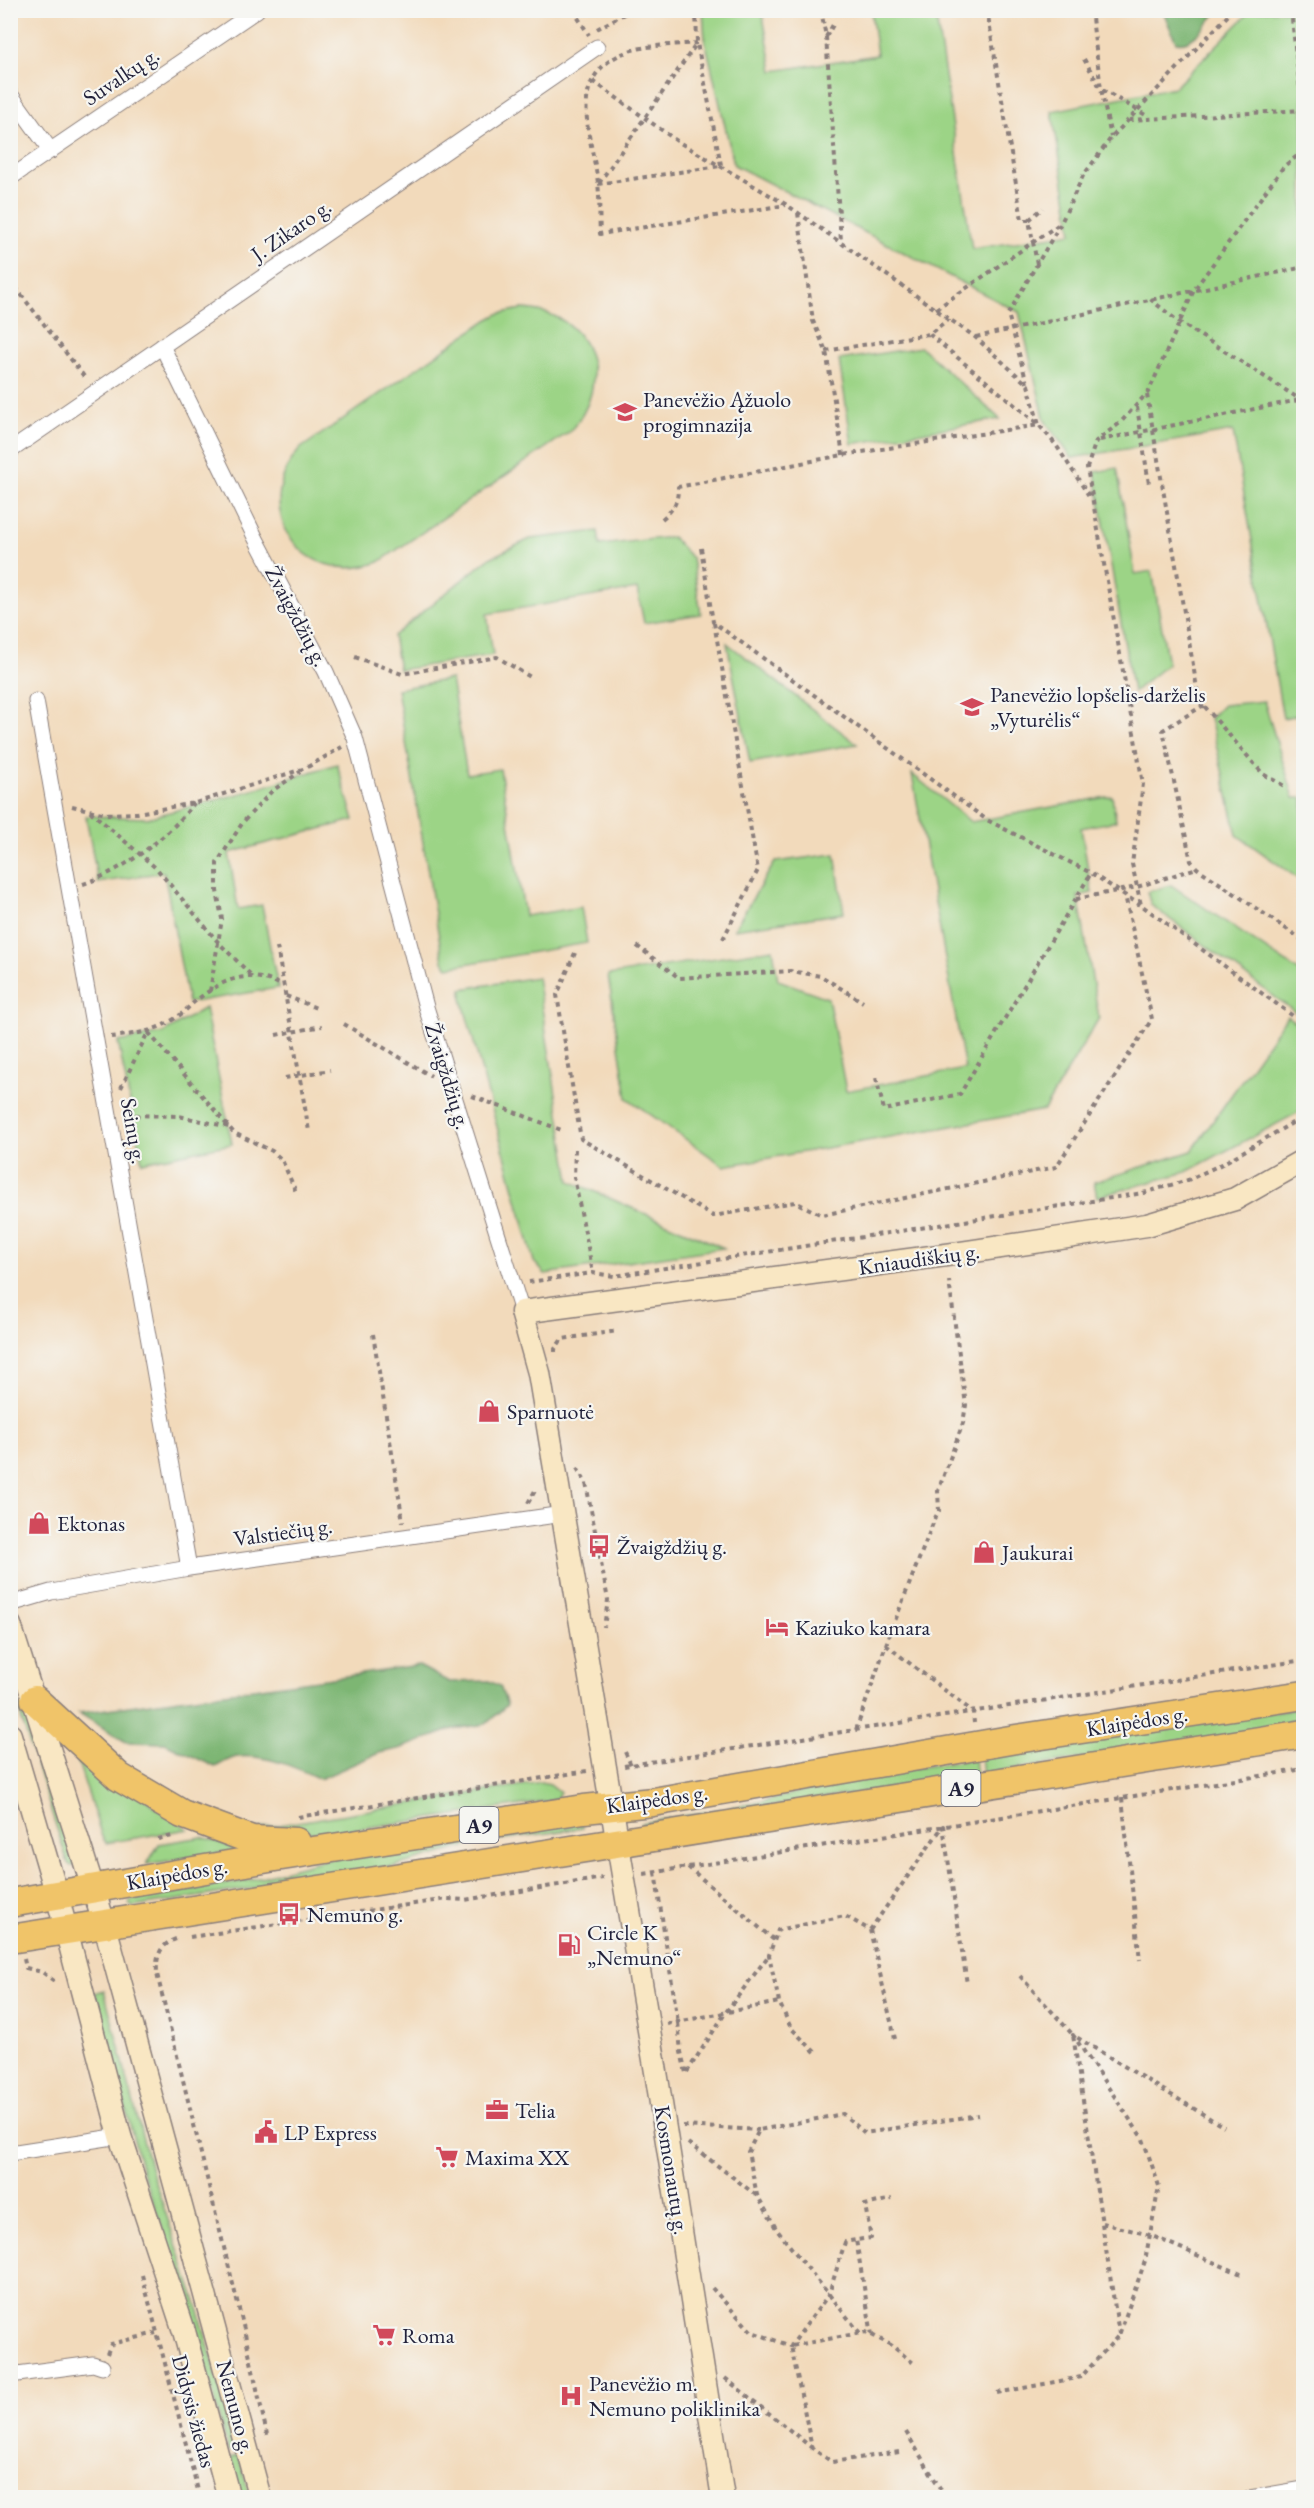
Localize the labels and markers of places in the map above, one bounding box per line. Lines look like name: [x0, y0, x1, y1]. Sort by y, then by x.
place label: Panevėžio Ąžuolo progimnazija: [643, 385, 791, 439]
school or university icon: Panevėžio Ąžuolo progimnazija: [612, 399, 638, 425]
place label: Panevėžio lopšelis-darželis „Vyturėlis“: [990, 680, 1206, 734]
school or university icon: Panevėžio lopšelis-darželis „Vyturėlis“: [959, 694, 985, 720]
place label: Sparnuotė: [507, 1397, 594, 1426]
shop icon: Sparnuotė: [476, 1398, 502, 1424]
place label: Ektonas: [57, 1509, 125, 1538]
shop icon: Ektonas: [26, 1510, 52, 1536]
place label: Žvaigždžių g.: [617, 1532, 727, 1561]
bus stop icon: Žvaigždžių g.: [586, 1533, 612, 1559]
place label: Jaukurai: [1000, 1538, 1073, 1567]
shop icon: Jaukurai: [971, 1539, 997, 1565]
place label: Kaziuko kamara: [795, 1613, 931, 1642]
hotel icon: Kaziuko kamara: [764, 1614, 790, 1640]
place label: Nemuno g.: [307, 1900, 403, 1929]
bus stop icon: Nemuno g.: [276, 1901, 302, 1927]
place label: Circle K „Nemuno“: [587, 1918, 681, 1972]
fuel station icon: Circle K „Nemuno“: [556, 1932, 582, 1958]
place label: Telia: [515, 2096, 556, 2125]
office icon: Telia: [484, 2097, 510, 2123]
place label: LP Express: [284, 2118, 377, 2147]
public building icon: LP Express: [253, 2119, 279, 2145]
place label: Maxima XX: [465, 2143, 570, 2172]
supermarket icon: Maxima XX: [434, 2144, 460, 2170]
place label: Roma: [402, 2321, 455, 2350]
supermarket icon: Roma: [371, 2322, 397, 2348]
place label: Panevėžio m. Nemuno poliklinika: [589, 2369, 761, 2423]
hospital icon: Panevėžio m. Nemuno poliklinika: [558, 2383, 584, 2409]

